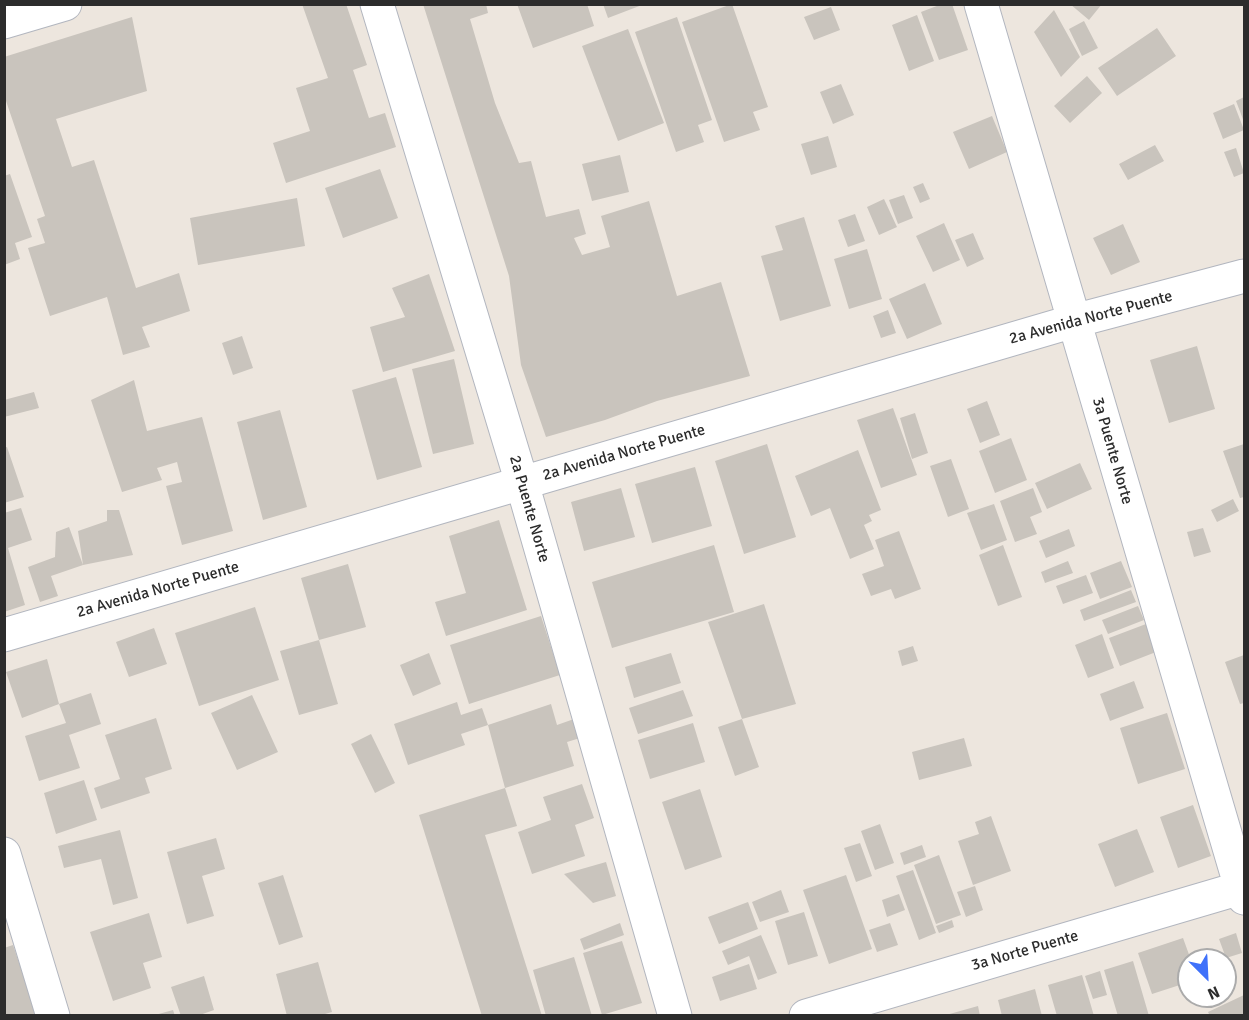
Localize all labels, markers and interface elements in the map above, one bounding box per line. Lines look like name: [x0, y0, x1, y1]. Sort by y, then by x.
street label: 2a Avenida Norte Puente: [1007, 287, 1175, 349]
street label: 3a Puente Norte: [1088, 395, 1136, 507]
street label: 2a Avenida Norte Puente: [541, 421, 707, 485]
street label: 2a Puente Norte: [505, 453, 553, 565]
street label: 2a Avenida Norte Puente: [75, 558, 241, 622]
street label: 3a Norte Puente: [969, 927, 1081, 975]
north arrow: [1177, 948, 1237, 1008]
text: N: [1204, 981, 1223, 1004]

